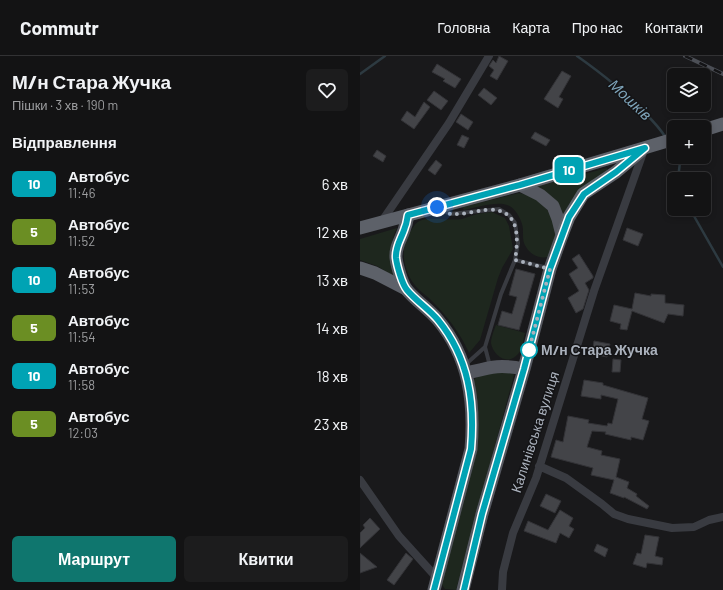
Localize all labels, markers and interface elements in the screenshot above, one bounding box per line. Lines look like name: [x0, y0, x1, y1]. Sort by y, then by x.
text: Commutr: [20, 16, 99, 39]
text: Головна: [437, 19, 490, 36]
text: Карта: [512, 19, 550, 36]
text: Про нас: [572, 19, 623, 36]
text: Контакти: [645, 19, 703, 36]
map controls: [667, 68, 711, 216]
button: layers: [667, 68, 711, 112]
button: heart: [306, 69, 348, 111]
text: М/н Стара Жучка: [12, 70, 171, 93]
water label: Мошків: [606, 75, 656, 124]
text: Пішки · 3 хв · 190 m: [12, 97, 118, 113]
button: +: [667, 120, 711, 164]
text: Відправлення: [12, 133, 117, 151]
line badge: 10: [551, 157, 587, 183]
text: 10: [563, 161, 575, 178]
text: Автобус: [68, 167, 130, 185]
button: −: [667, 172, 711, 216]
text: 10: [28, 175, 40, 192]
text: 6 хв: [322, 175, 348, 193]
text: 11:46: [68, 185, 95, 201]
your location: [427, 197, 447, 217]
text: Автобус: [68, 215, 130, 233]
text: 5: [30, 223, 38, 240]
text: 12 хв: [316, 223, 348, 241]
text: 11:52: [68, 233, 95, 249]
text: Автобус: [68, 263, 130, 281]
text: 10: [28, 271, 40, 288]
text: 13 хв: [317, 271, 348, 289]
text: 11:53: [68, 281, 95, 297]
text: Автобус: [68, 311, 130, 329]
text: 5: [30, 319, 38, 336]
text: 14 хв: [316, 319, 348, 337]
text: 11:54: [68, 329, 95, 345]
marker: М/н Стара Жучка: [520, 341, 538, 359]
place label: М/н Стара Жучка: [541, 341, 658, 358]
text: Автобус: [68, 359, 130, 377]
text: 10: [28, 367, 40, 384]
text: 18 хв: [316, 367, 348, 385]
street label: Калинівська вулиця: [507, 369, 562, 495]
text: 11:58: [68, 377, 95, 393]
text: Автобус: [68, 407, 130, 425]
text: 5: [30, 415, 38, 432]
text: 23 хв: [314, 415, 348, 433]
text: 12:03: [68, 425, 98, 441]
button: Маршрут: [12, 536, 176, 582]
button: Квитки: [184, 536, 348, 582]

